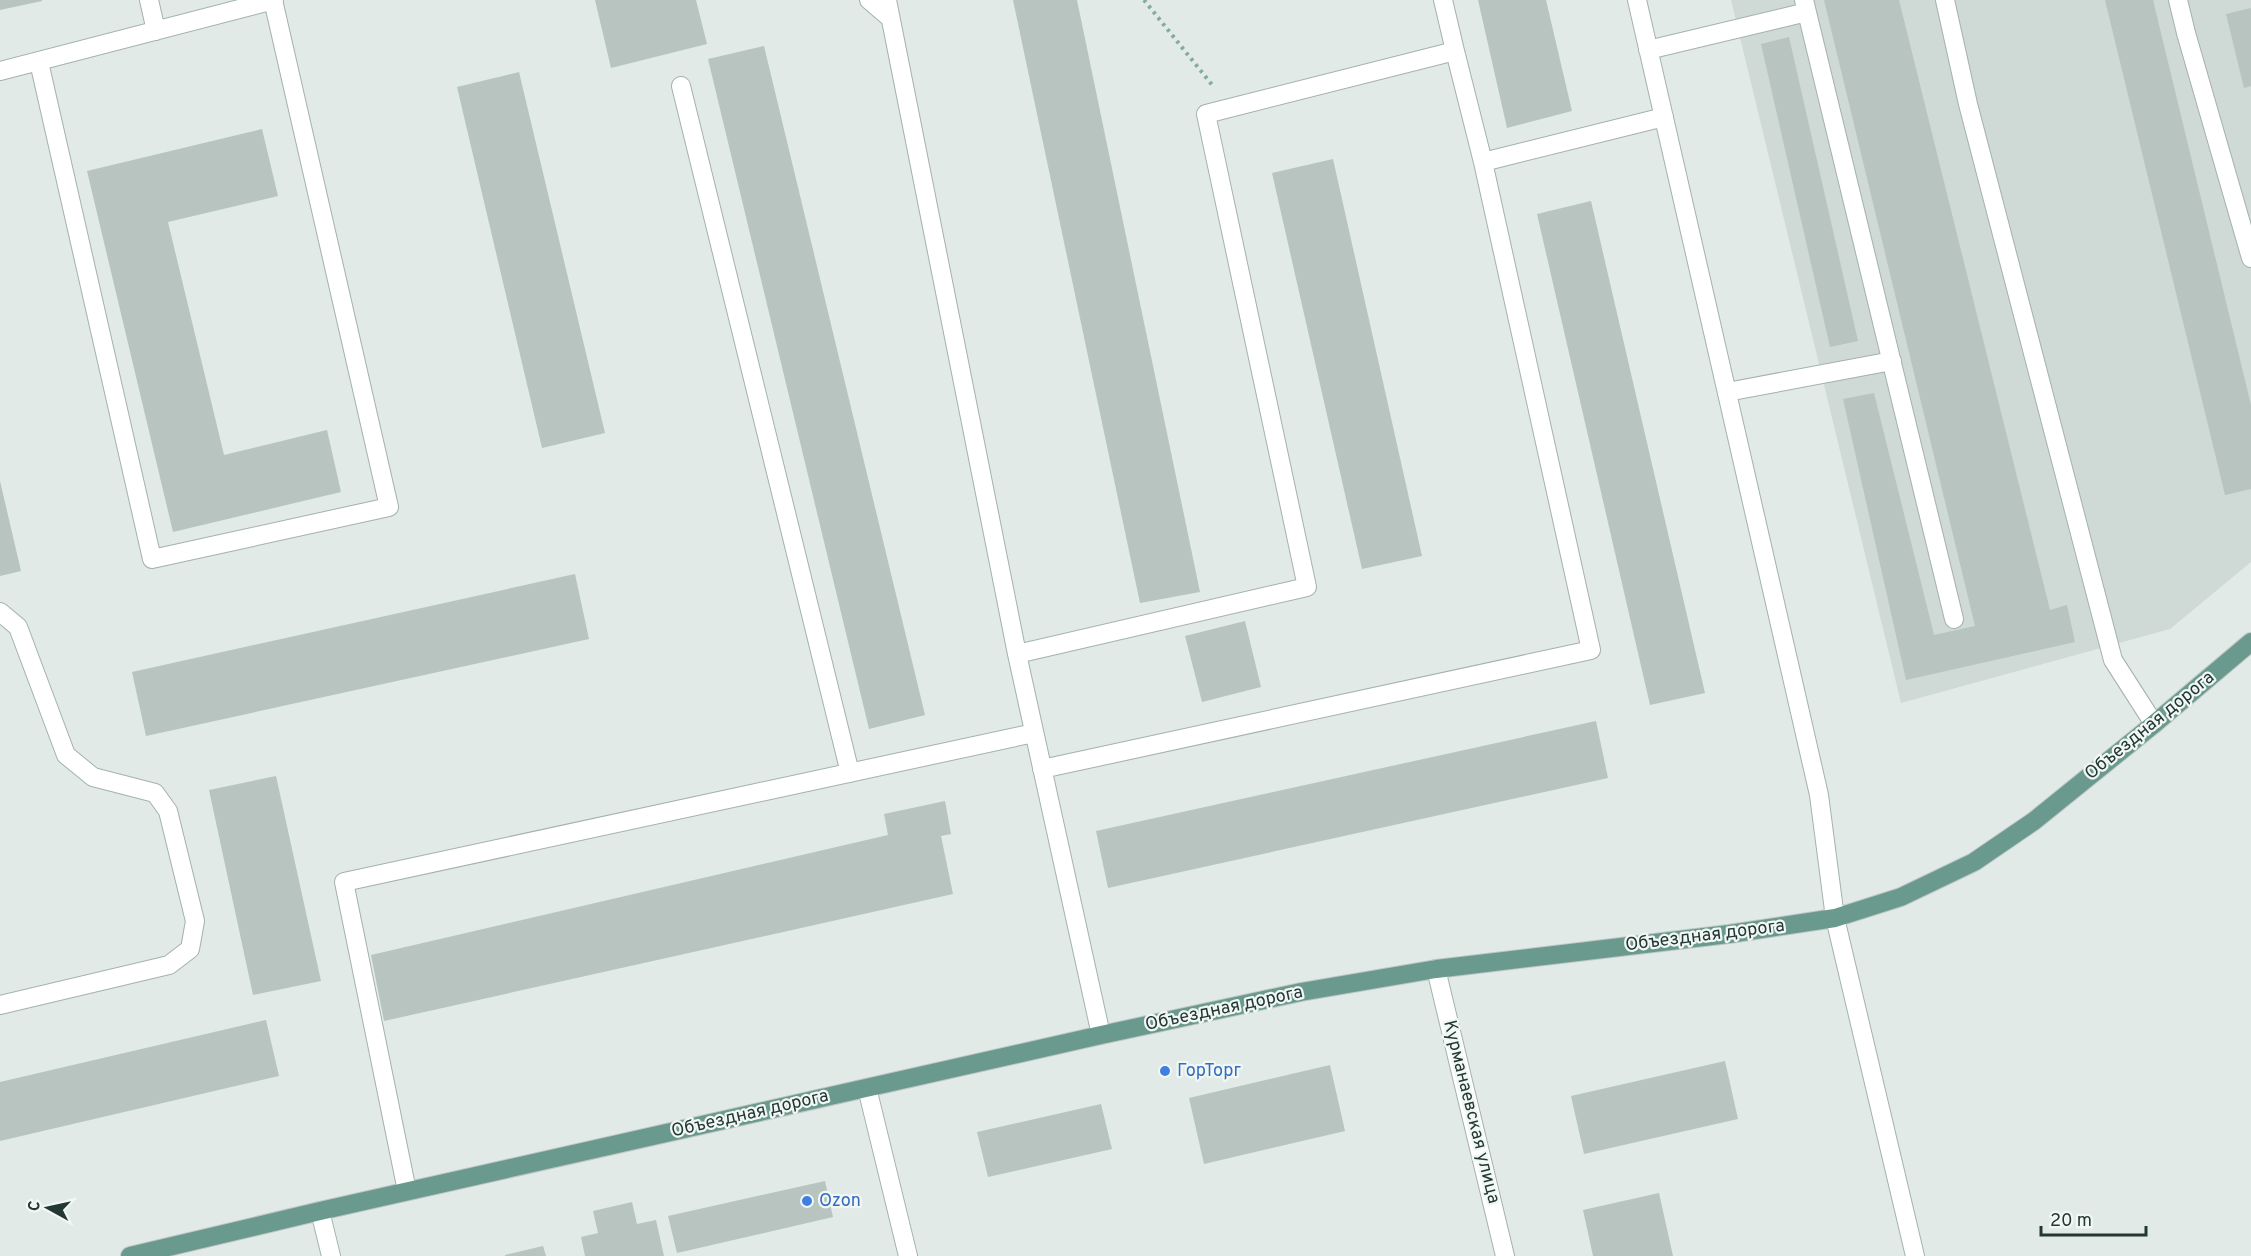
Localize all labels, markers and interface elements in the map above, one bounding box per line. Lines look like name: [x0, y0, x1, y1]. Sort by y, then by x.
street label: Объездная дорога: [2080, 667, 2220, 785]
street label: Объездная дорога: [1624, 915, 1786, 957]
street label: Объездная дорога: [1143, 981, 1305, 1037]
street label: Курманаевская улица: [1437, 1018, 1505, 1206]
place label: ГорТорг: [1177, 1060, 1241, 1083]
marker: ГорТорг: [1158, 1064, 1172, 1078]
street label: Объездная дорога: [669, 1085, 831, 1143]
north arrow: [18, 1178, 78, 1238]
place label: Ozon: [819, 1190, 861, 1213]
marker: Ozon: [800, 1194, 814, 1208]
scale bar: [2041, 1199, 2146, 1237]
text: С: [25, 1200, 46, 1213]
text: 20 m: [2050, 1210, 2092, 1233]

